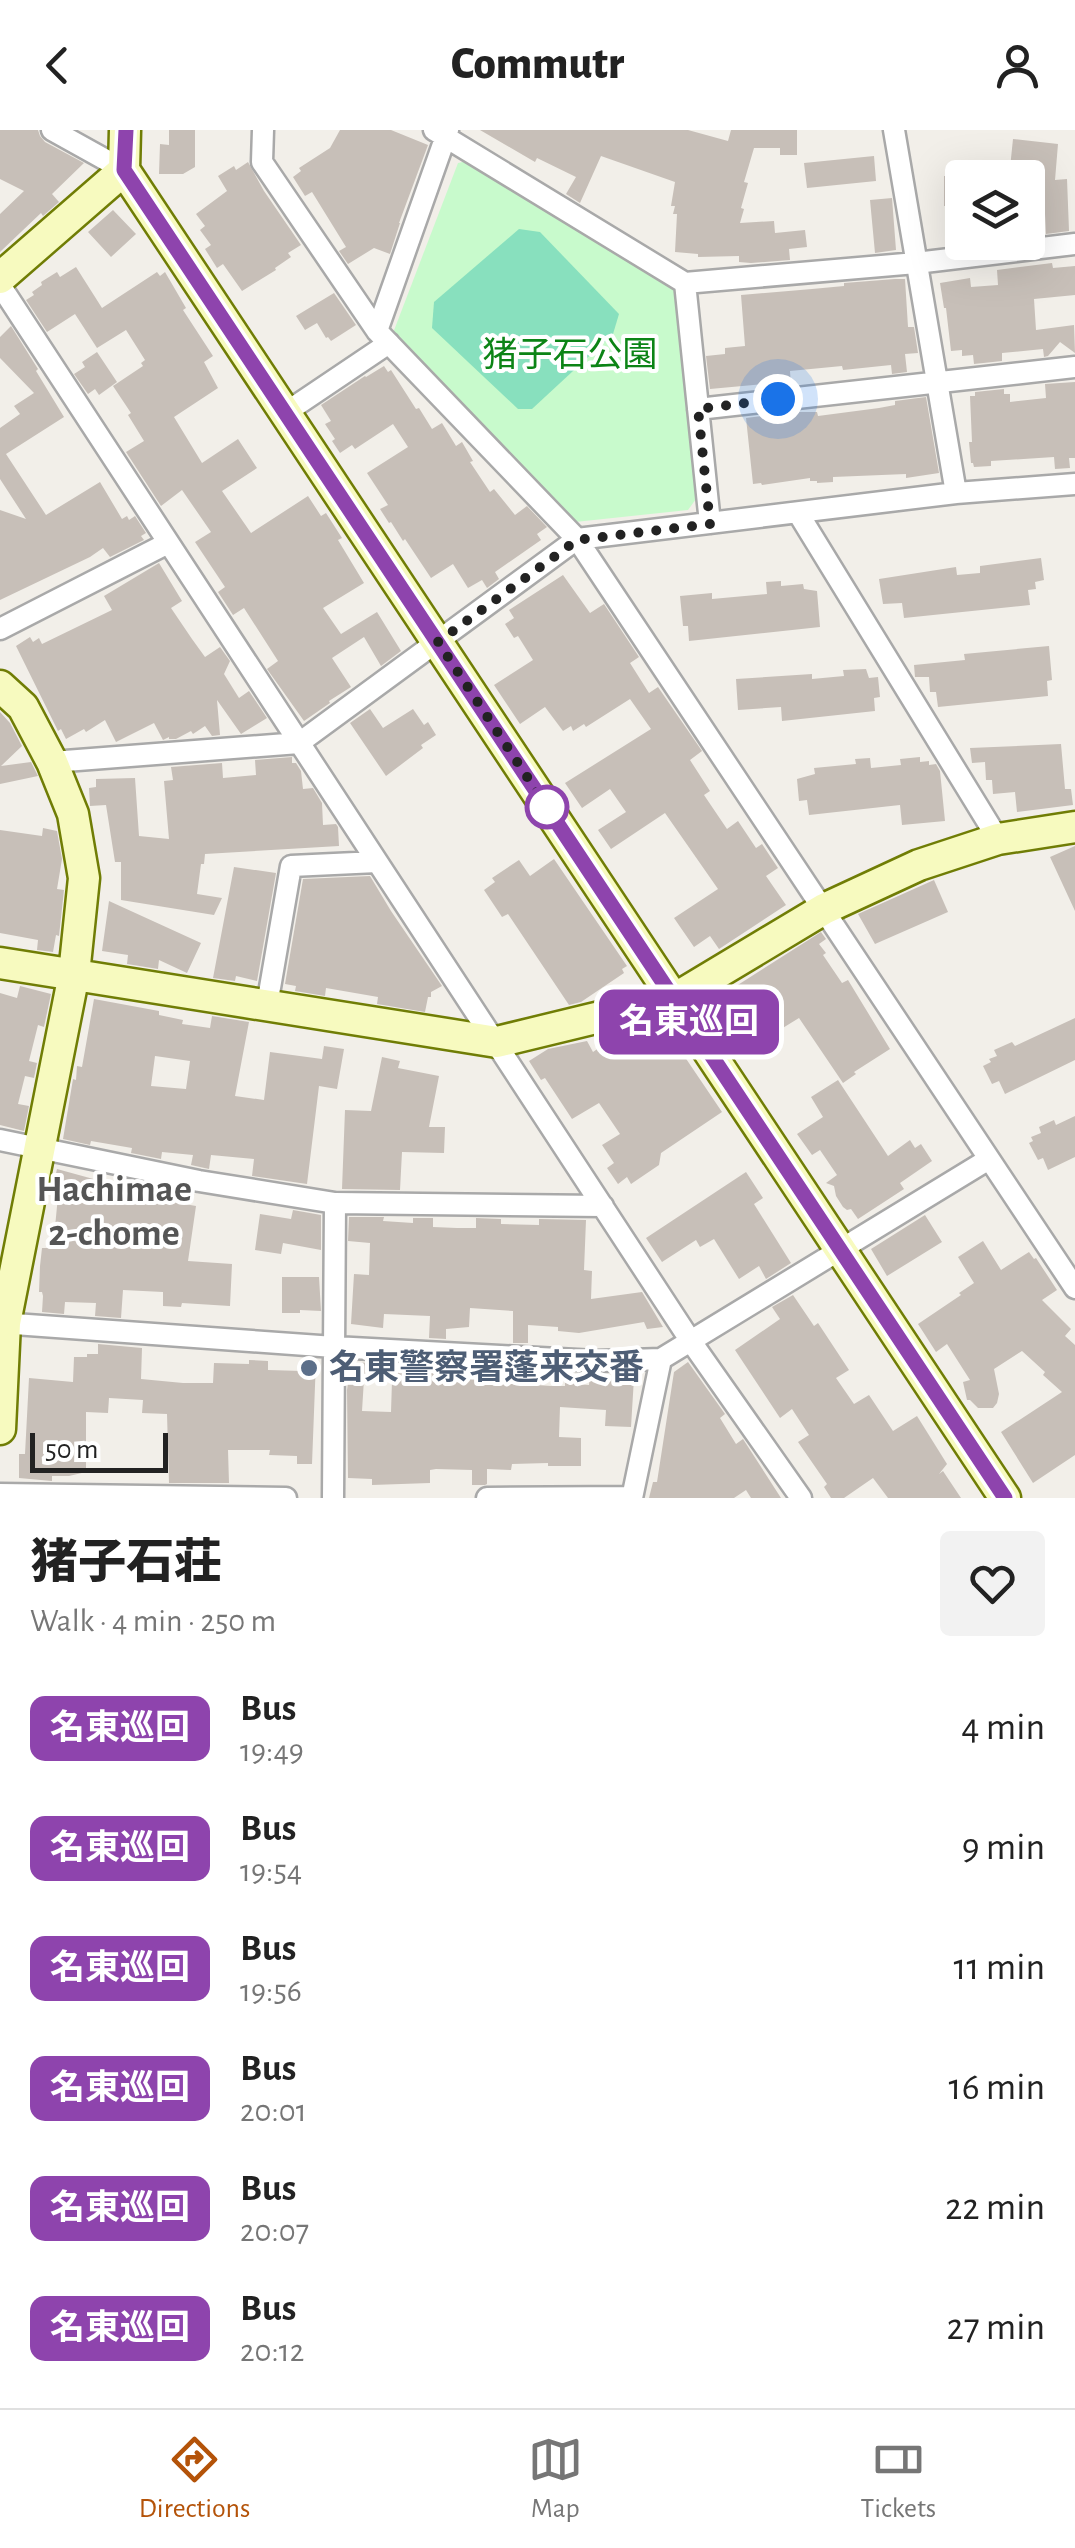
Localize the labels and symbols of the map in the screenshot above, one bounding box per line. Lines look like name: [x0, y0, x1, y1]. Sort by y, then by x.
park label: 猪子石公園: [482, 336, 658, 373]
your location: [753, 374, 803, 424]
unlabelled marker: [526, 786, 568, 828]
line badge: 名東巡回: [619, 990, 759, 1054]
district label: Hachimae 2-chome: [36, 1171, 192, 1253]
place label: 名東警察署蓬来交番: [329, 1349, 644, 1386]
marker: 名東警察署蓬来交番: [298, 1357, 320, 1379]
scale bar: [30, 1428, 168, 1472]

